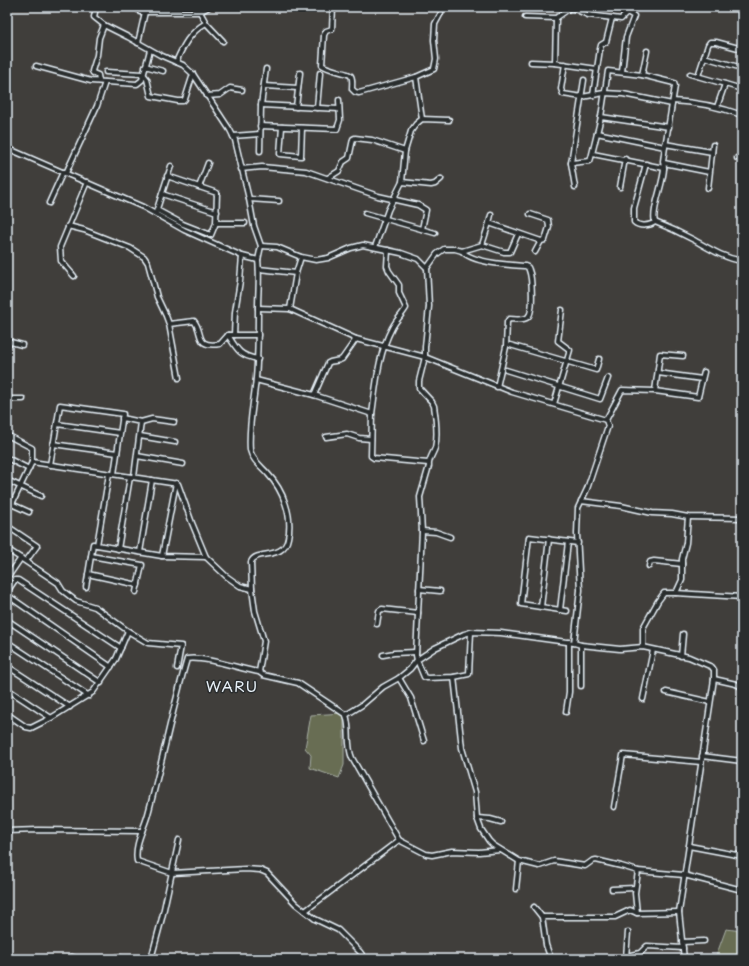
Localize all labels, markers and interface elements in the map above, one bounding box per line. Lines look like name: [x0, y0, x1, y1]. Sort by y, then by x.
district label: WARU: [206, 674, 258, 697]

